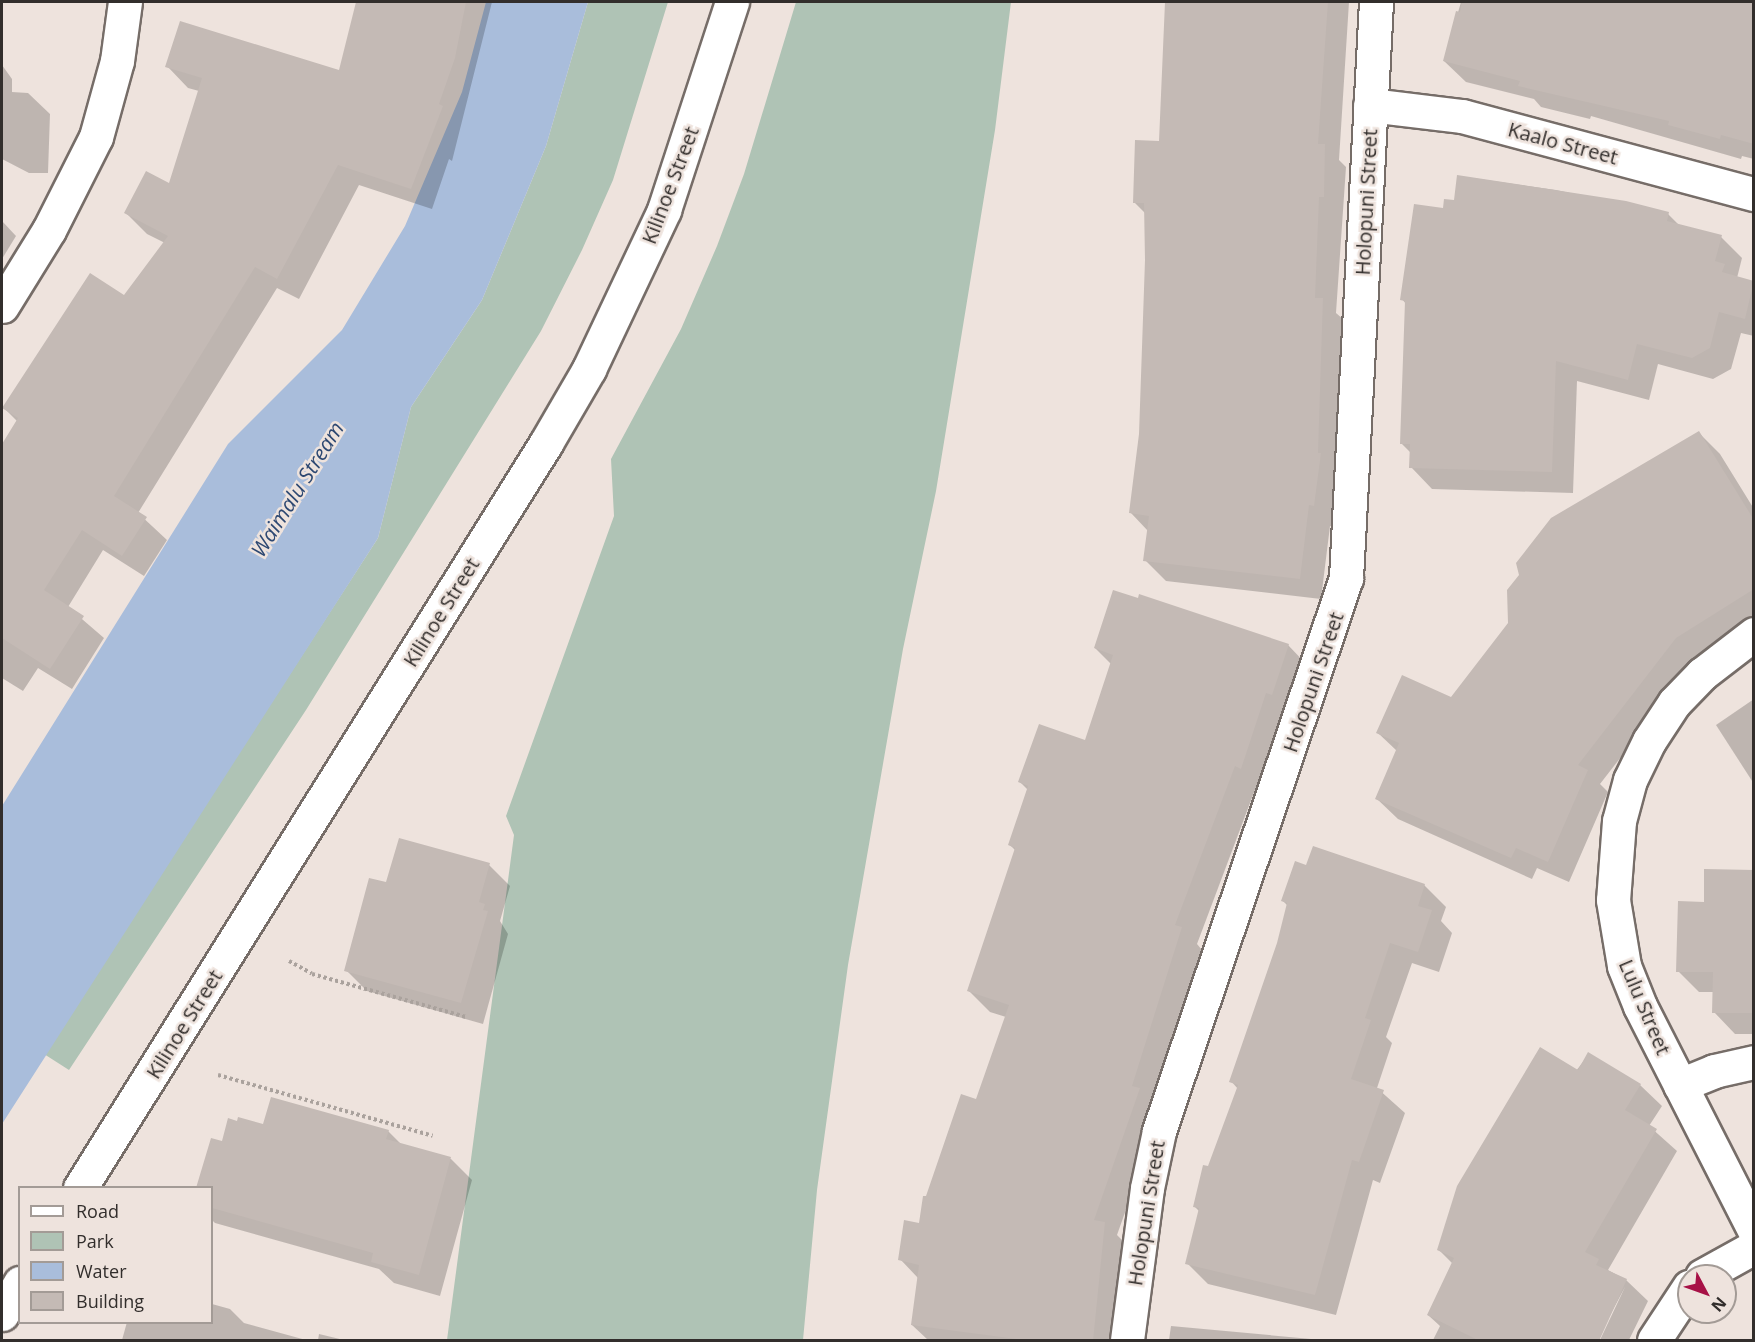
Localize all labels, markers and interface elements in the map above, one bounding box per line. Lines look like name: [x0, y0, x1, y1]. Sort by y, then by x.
street label: Kaalo Street: [1506, 117, 1620, 169]
street label: Kilinoe Street: [637, 123, 703, 247]
street label: Holopuni Street: [1350, 128, 1382, 276]
water label: Waimalu Stream: [245, 417, 349, 561]
street label: Kilinoe Street: [398, 553, 484, 671]
street label: Holopuni Street: [1278, 609, 1348, 755]
street label: Lulu Street: [1614, 956, 1676, 1058]
street label: Kilinoe Street: [141, 965, 227, 1083]
street label: Holopuni Street: [1123, 1139, 1169, 1287]
legend: [18, 1186, 213, 1324]
text: Road: [76, 1199, 119, 1223]
text: Park: [76, 1229, 114, 1253]
text: Water: [76, 1259, 127, 1283]
north arrow: [1677, 1264, 1737, 1324]
text: Building: [76, 1289, 144, 1313]
text: N: [1707, 1292, 1732, 1317]

